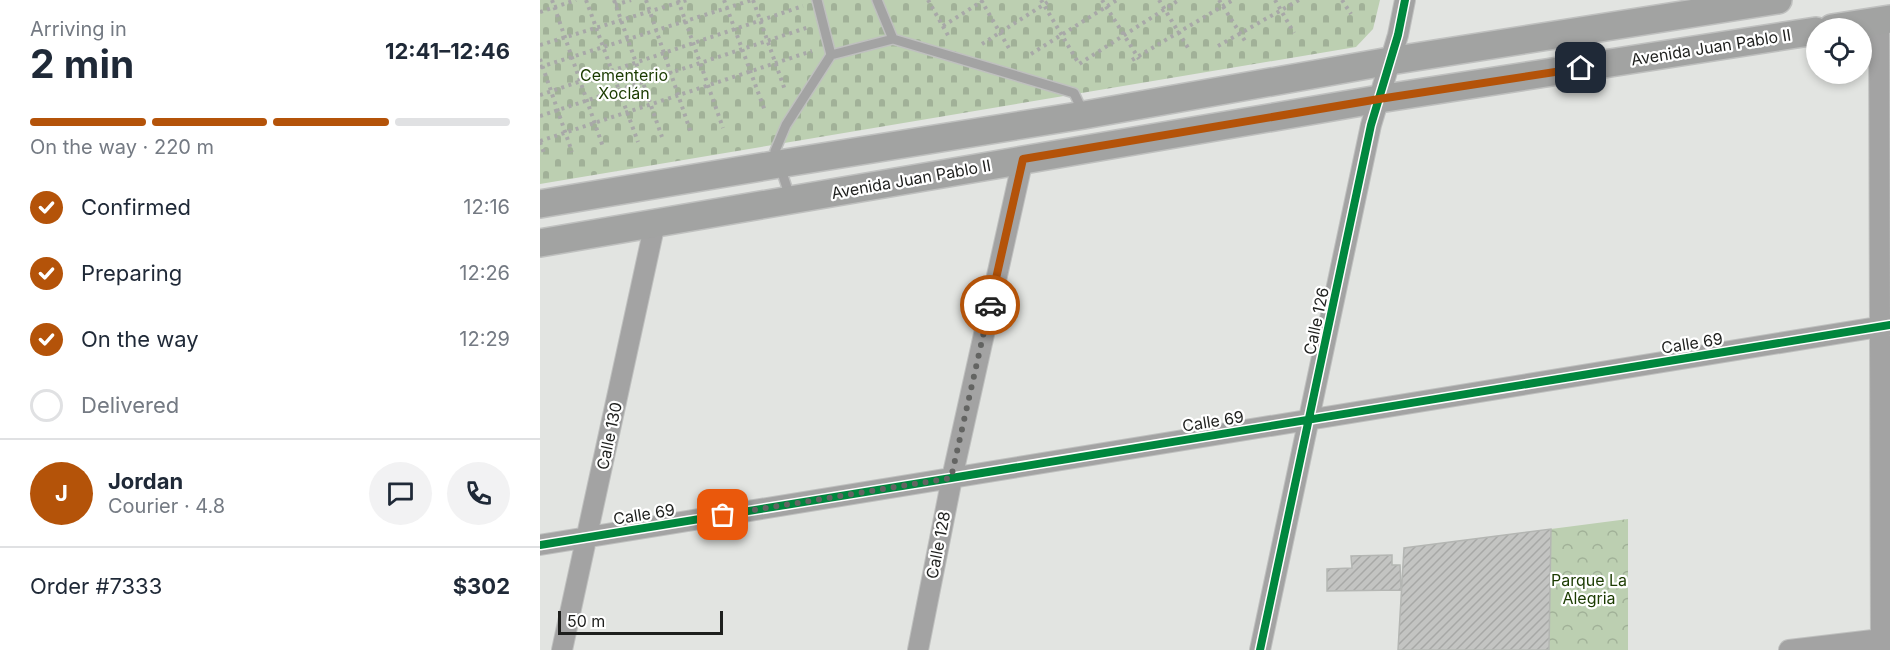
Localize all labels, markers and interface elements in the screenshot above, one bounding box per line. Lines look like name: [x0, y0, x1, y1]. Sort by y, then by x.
text: Arriving in: [30, 17, 127, 41]
map controls: [1806, 18, 1872, 84]
button: locate: [1806, 18, 1872, 84]
street label: Avenida Juan Pablo II: [1630, 24, 1792, 70]
text: 12:41–12:46: [385, 38, 510, 64]
text: 2 min: [30, 40, 134, 87]
pin: [1555, 42, 1606, 93]
icon: home: [1564, 51, 1597, 84]
park label: Cementerio Xoclán: [580, 65, 668, 103]
text: On the way · 220 m: [30, 135, 214, 159]
street label: Avenida Juan Pablo II: [830, 155, 992, 203]
icon: check: [30, 191, 63, 224]
text: Confirmed: [81, 194, 191, 220]
text: 12:16: [463, 195, 510, 219]
icon: check: [30, 257, 63, 290]
text: Preparing: [81, 260, 182, 286]
text: 12:26: [459, 261, 510, 285]
courier: [960, 275, 1020, 335]
street label: Calle 126: [1299, 285, 1333, 357]
icon: car: [974, 289, 1007, 322]
icon: check: [30, 323, 63, 356]
text: On the way: [81, 326, 199, 352]
text: 12:29: [459, 327, 510, 351]
street label: Calle 69: [1660, 328, 1724, 358]
text: Delivered: [81, 392, 179, 418]
street label: Calle 130: [592, 400, 626, 472]
street label: Calle 69: [1181, 406, 1245, 436]
button: chat: [369, 462, 432, 525]
button: phone: [447, 462, 510, 525]
text: Jordan: [108, 468, 183, 494]
text: J: [55, 480, 68, 506]
pin: [697, 489, 748, 540]
text: Courier · 4.8: [108, 494, 225, 518]
icon: bag: [706, 498, 739, 531]
street label: Calle 69: [612, 499, 676, 529]
street label: Calle 128: [922, 510, 954, 580]
park label: Parque La Alegria: [1551, 570, 1627, 608]
text: Order #7333: [30, 573, 162, 599]
text: $302: [453, 573, 510, 599]
scale bar: [558, 608, 723, 636]
text: 50 m: [567, 611, 605, 631]

